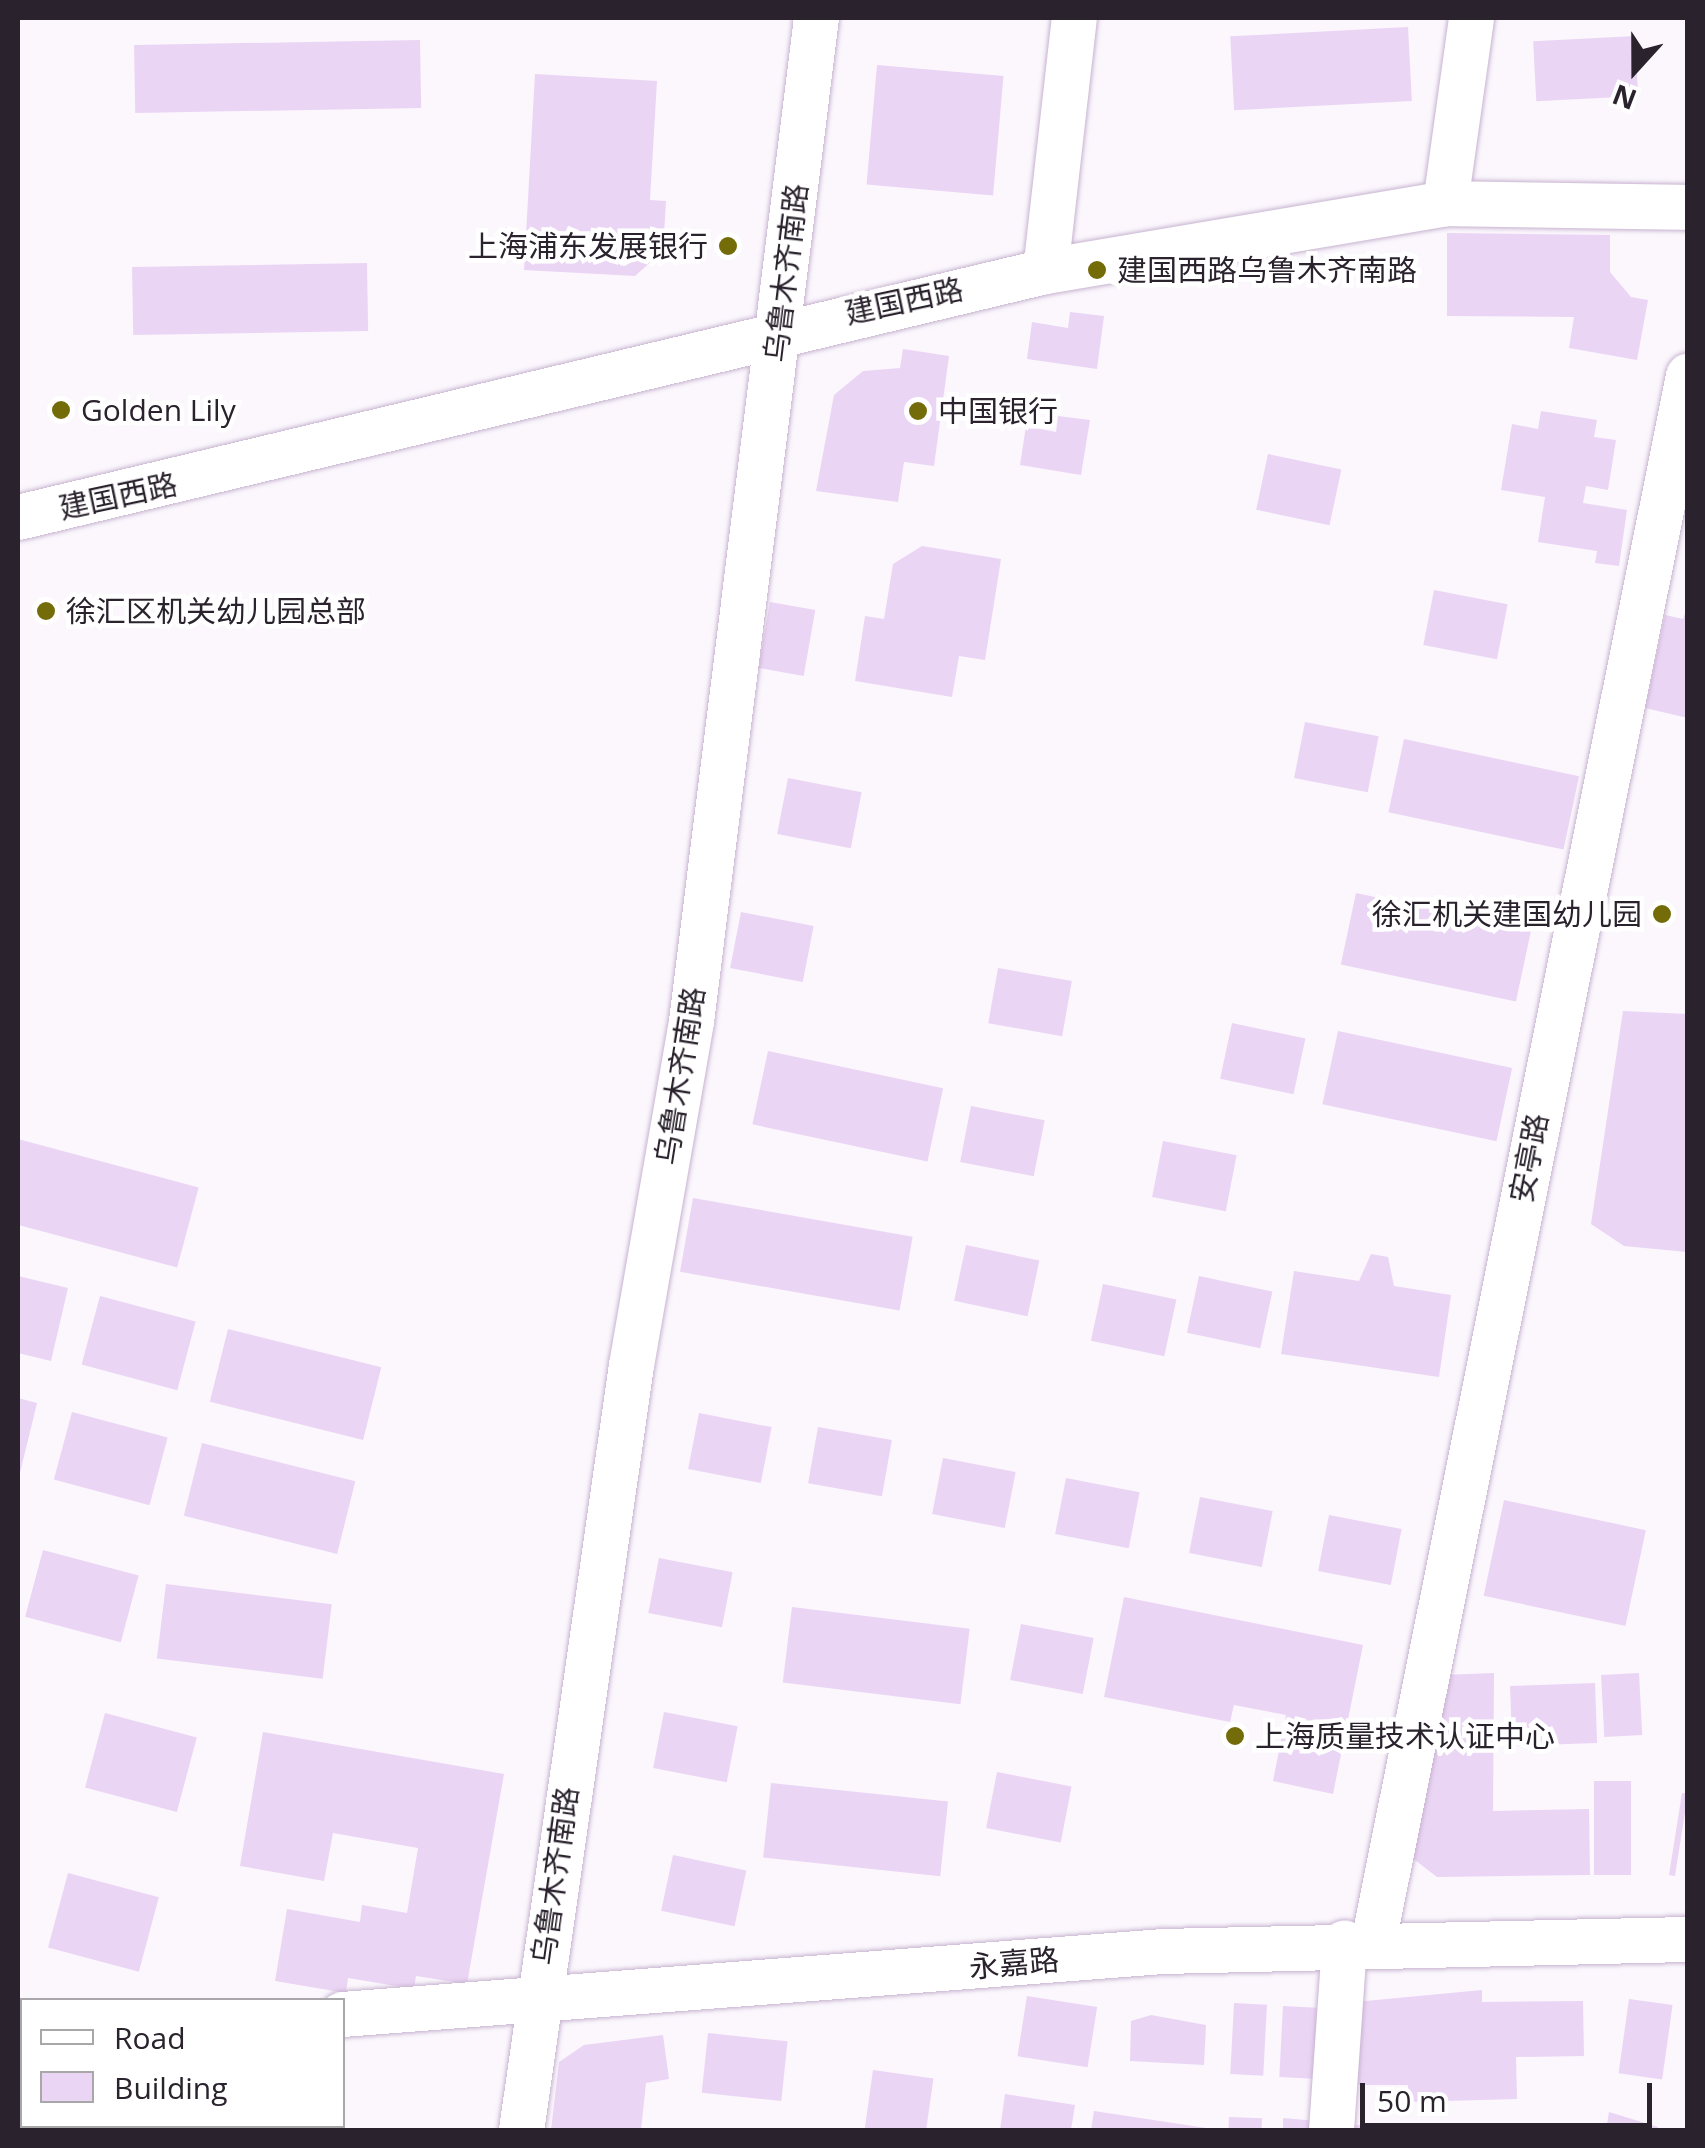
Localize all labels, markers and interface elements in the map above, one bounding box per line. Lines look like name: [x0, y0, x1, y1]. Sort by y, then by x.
north arrow: [1585, 20, 1685, 120]
text: N: [1607, 76, 1642, 120]
street label: 乌鲁木齐南路: [757, 181, 815, 365]
place label: 上海浦东发展银行: [468, 228, 708, 264]
marker: 上海浦东发展银行: [717, 235, 739, 257]
place label: 建国西路乌鲁木齐南路: [1117, 252, 1417, 288]
marker: 建国西路乌鲁木齐南路: [1086, 259, 1108, 281]
street label: 建国西路: [842, 271, 966, 331]
place label: Golden Lily: [81, 392, 236, 428]
place label: 中国银行: [938, 393, 1058, 429]
marker: Golden Lily: [50, 399, 72, 421]
marker: 中国银行: [907, 400, 929, 422]
street label: 建国西路: [56, 466, 180, 526]
place label: 徐汇区机关幼儿园总部: [66, 593, 366, 629]
marker: 徐汇区机关幼儿园总部: [35, 600, 57, 622]
place label: 徐汇机关建国幼儿园: [1372, 896, 1642, 932]
marker: 徐汇机关建国幼儿园: [1651, 903, 1673, 925]
street label: 乌鲁木齐南路: [648, 984, 712, 1168]
street label: 安亭路: [1503, 1110, 1555, 1206]
place label: 上海质量技术认证中心: [1255, 1718, 1555, 1754]
marker: 上海质量技术认证中心: [1224, 1725, 1246, 1747]
street label: 乌鲁木齐南路: [525, 1784, 585, 1968]
street label: 永嘉路: [968, 1941, 1060, 1985]
legend: [20, 1998, 345, 2128]
text: Road: [114, 2017, 186, 2058]
scale bar: [1365, 2063, 1658, 2125]
text: Building: [114, 2067, 228, 2108]
text: 50 m: [1377, 2080, 1447, 2121]

